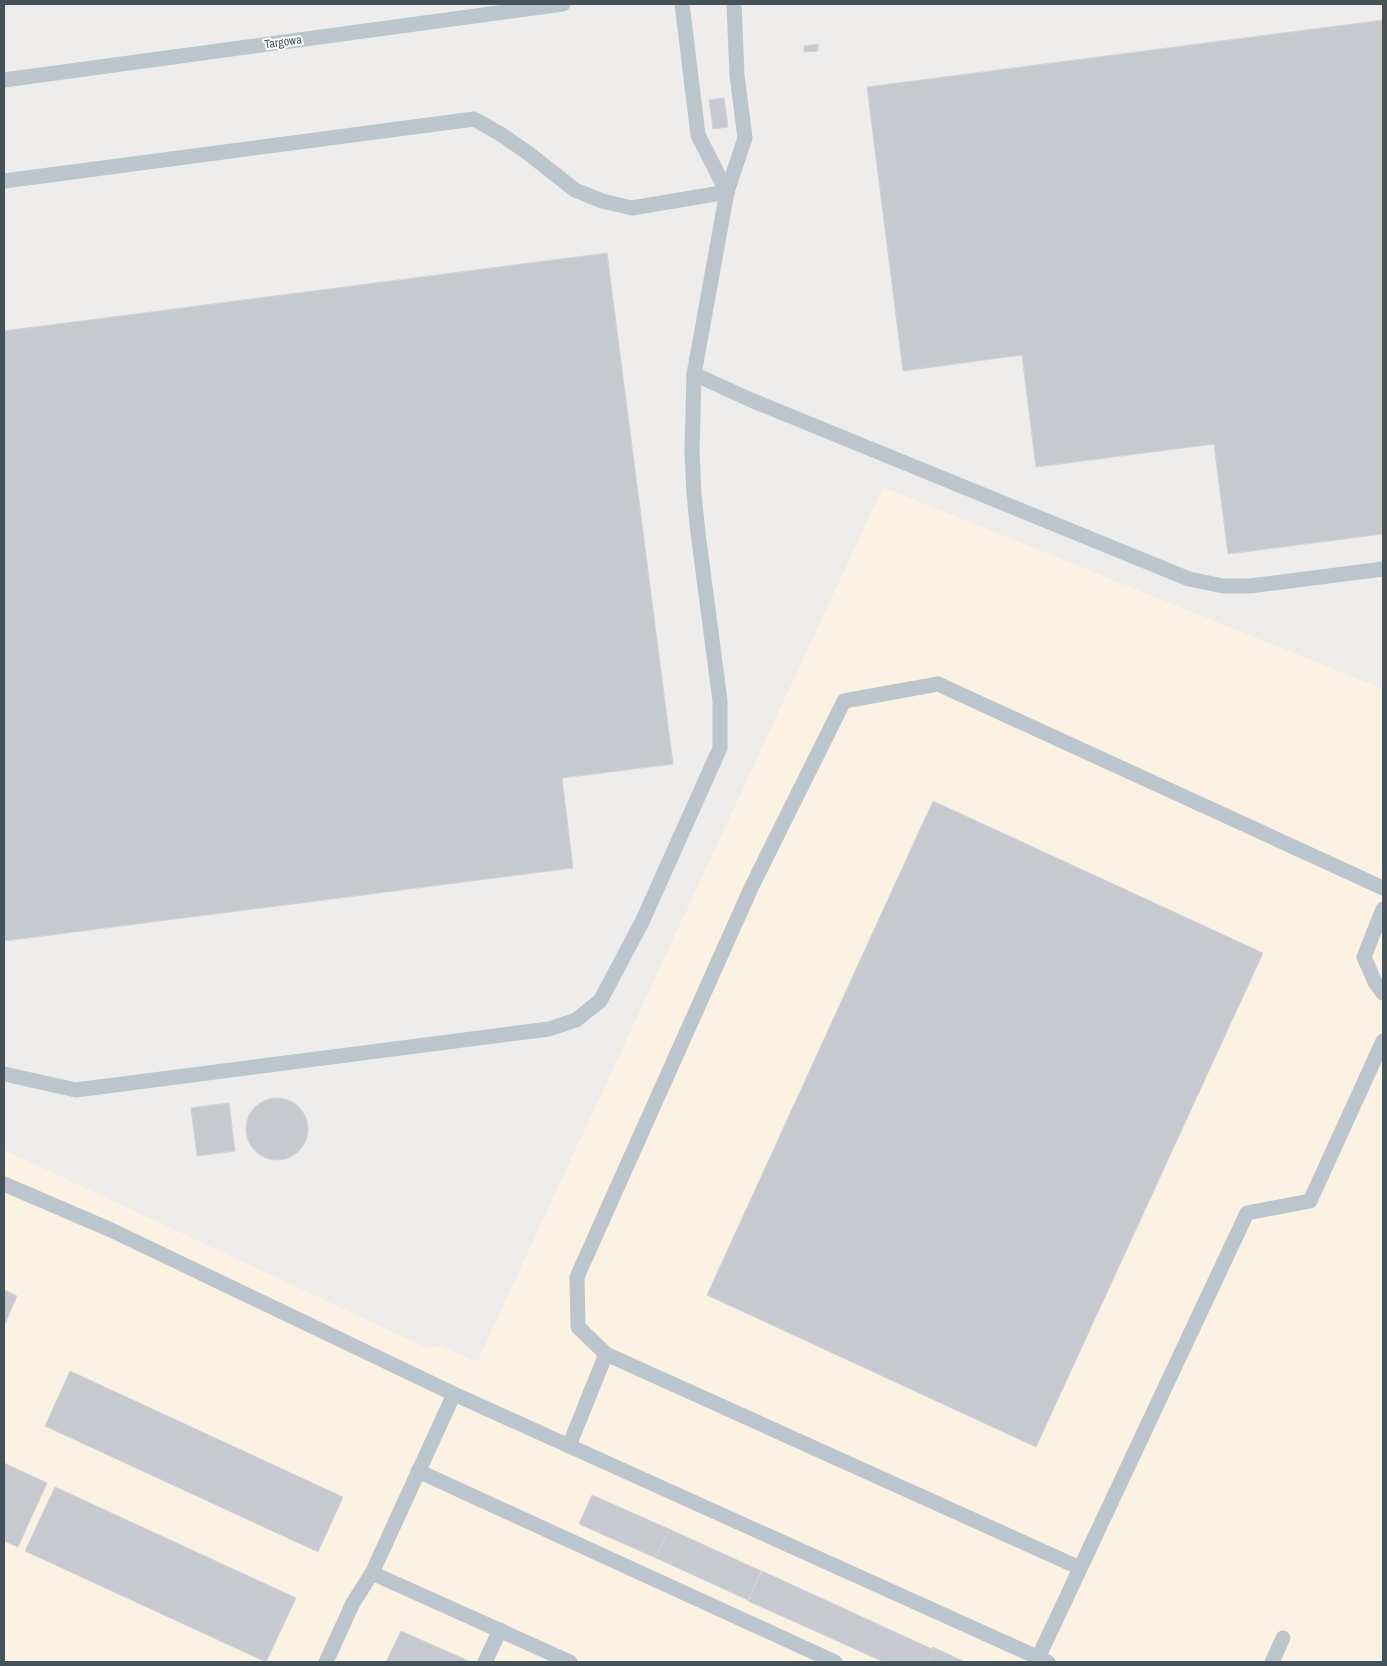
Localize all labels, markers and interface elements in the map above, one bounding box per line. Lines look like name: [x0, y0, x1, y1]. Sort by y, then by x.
street label: Targowa: [263, 31, 303, 53]

